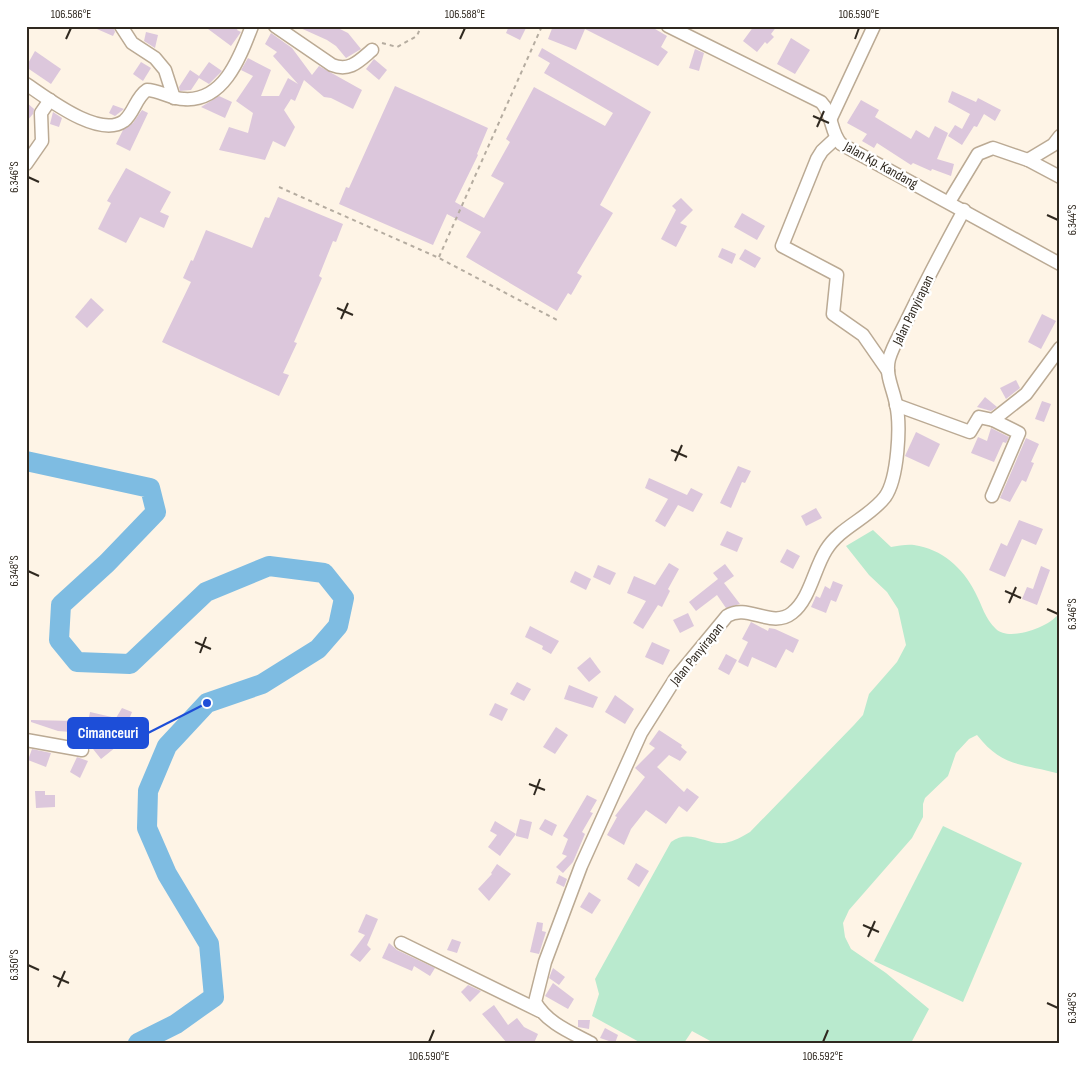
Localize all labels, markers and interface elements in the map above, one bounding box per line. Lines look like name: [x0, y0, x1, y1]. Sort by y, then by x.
text: 106.586°E: [51, 7, 91, 22]
text: 106.588°E: [445, 7, 485, 22]
text: 106.590°E: [839, 7, 879, 22]
street label: Jalan Kp. Kandang: [840, 137, 921, 192]
text: 6.346°S: [7, 161, 22, 193]
text: 6.344°S: [1065, 205, 1080, 235]
street label: Jalan Panyirapan: [888, 272, 937, 349]
text: 6.348°S: [7, 555, 22, 587]
text: 6.346°S: [1065, 598, 1080, 630]
street label: Jalan Panyirapan: [666, 619, 727, 690]
callout: Cimanceuri: [68, 718, 148, 748]
text: Cimanceuri: [78, 724, 138, 743]
text: 6.350°S: [7, 949, 22, 981]
text: 6.348°S: [1065, 992, 1080, 1024]
text: 106.590°E: [409, 1049, 449, 1064]
text: 106.592°E: [803, 1049, 843, 1064]

